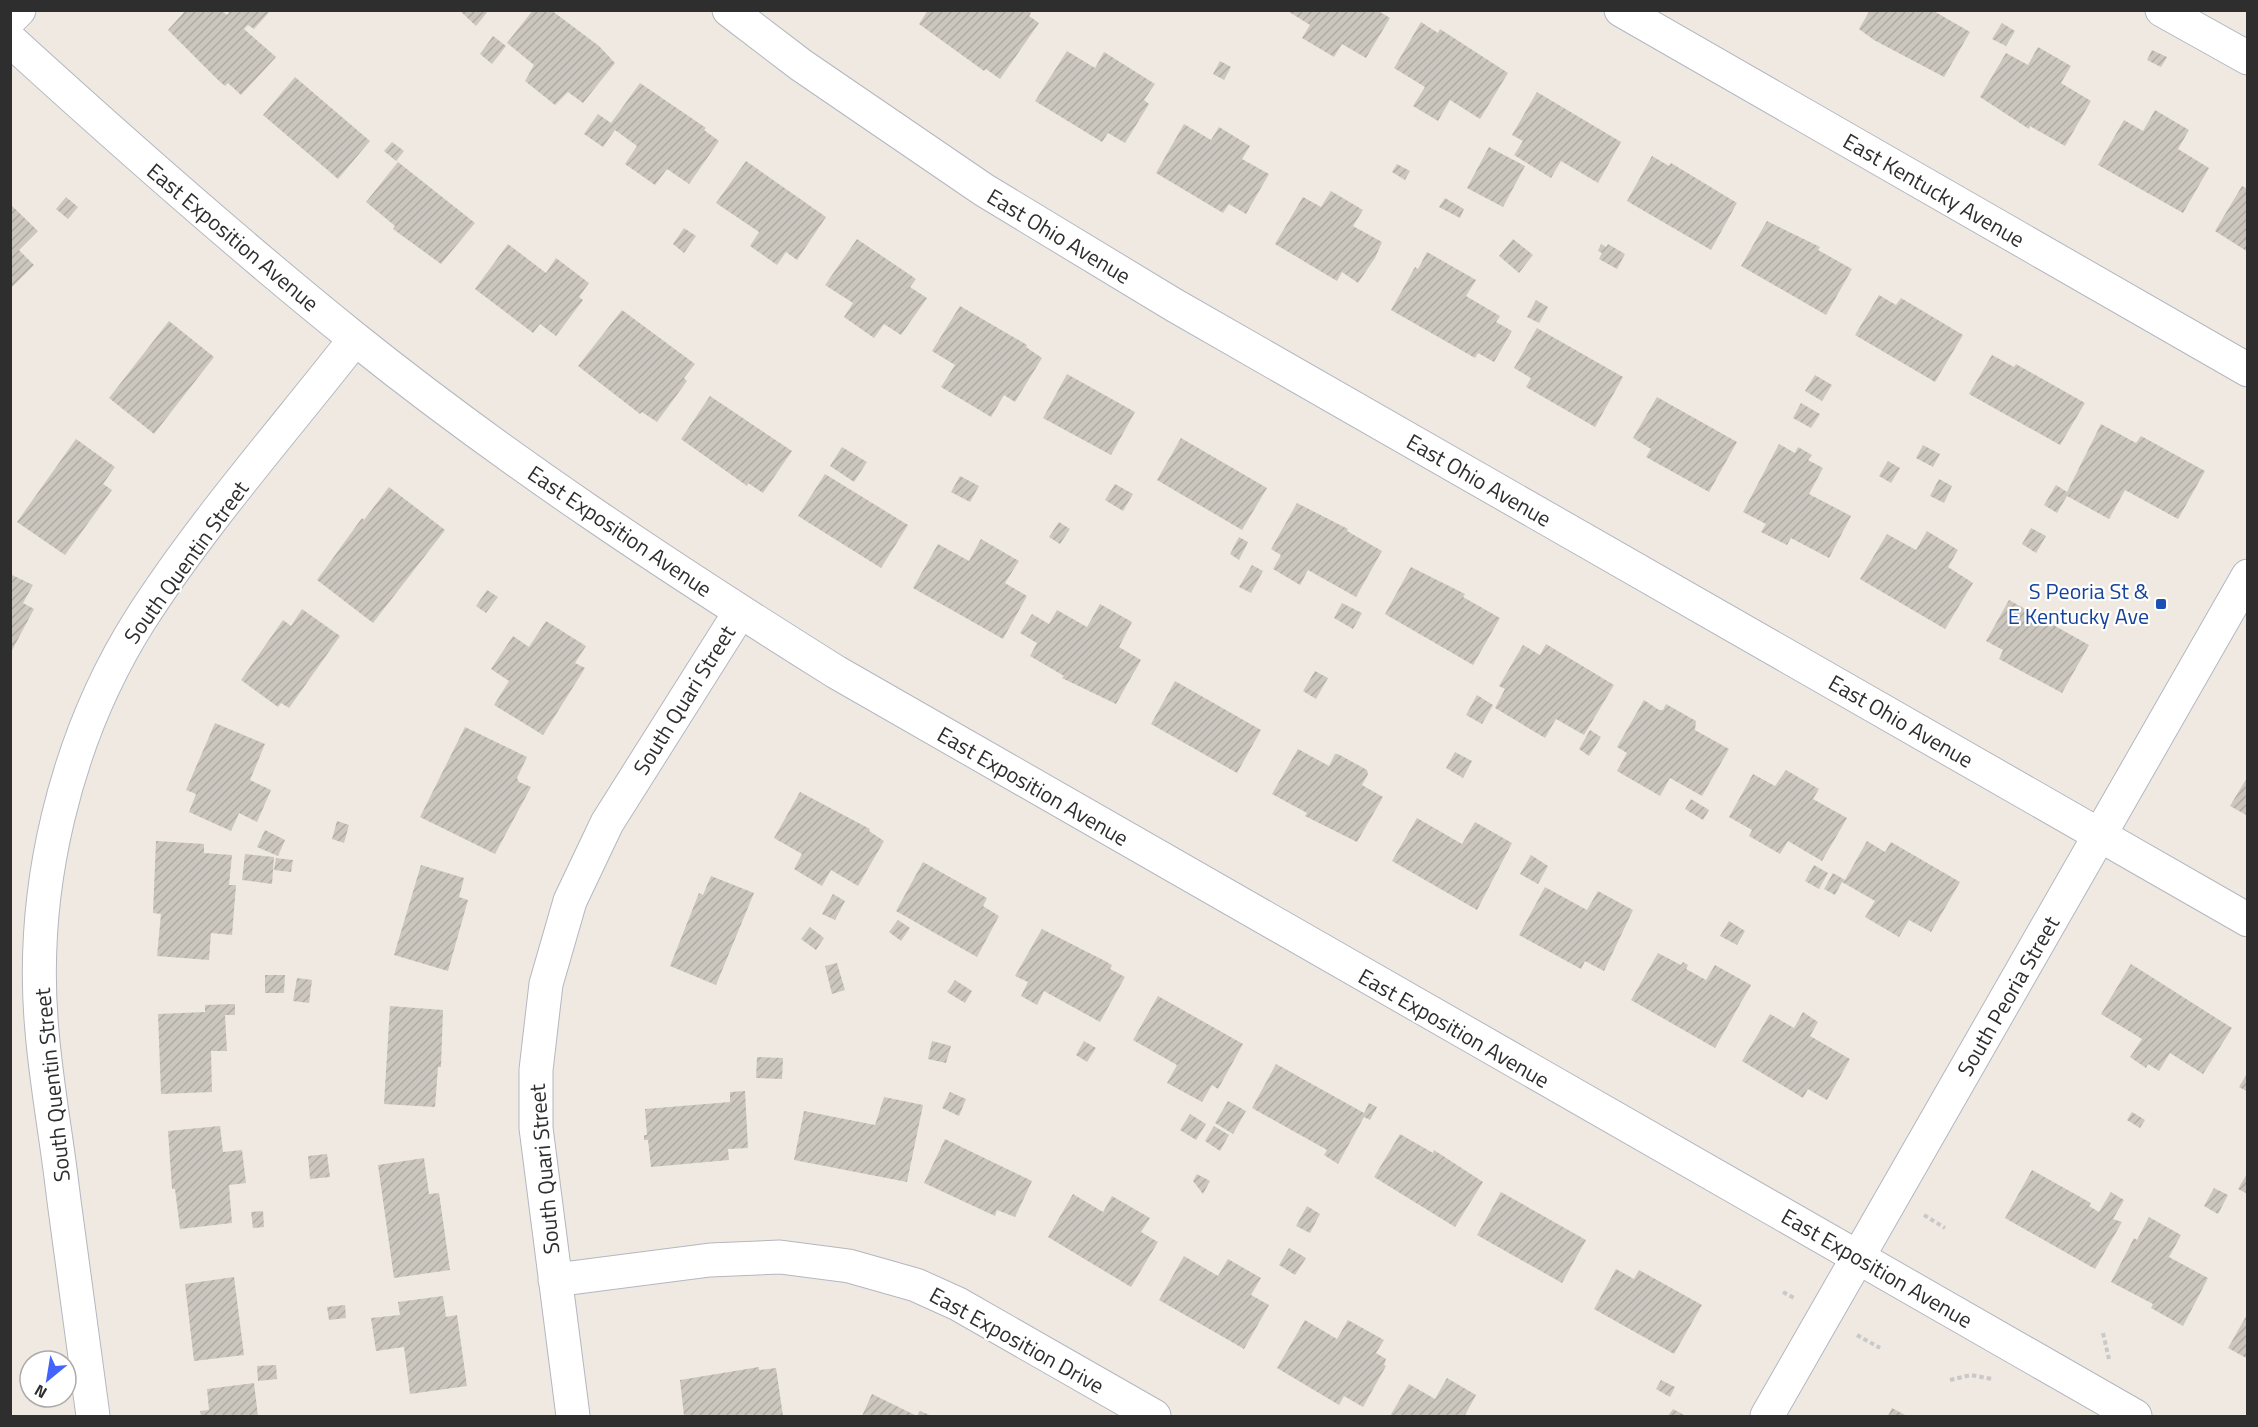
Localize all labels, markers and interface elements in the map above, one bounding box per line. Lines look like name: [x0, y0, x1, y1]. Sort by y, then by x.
street label: East Kentucky Avenue: [1837, 124, 2031, 256]
street label: East Exposition Avenue: [139, 155, 327, 319]
street label: East Ohio Avenue: [981, 180, 1137, 292]
street label: East Ohio Avenue: [1400, 425, 1558, 535]
street label: East Exposition Avenue: [521, 457, 719, 605]
street label: South Quentin Street: [115, 473, 257, 651]
place label: S Peoria St & E Kentucky Ave: [2008, 574, 2149, 633]
marker: S Peoria St & E Kentucky Ave: [2154, 597, 2168, 611]
street label: South Quari Street: [624, 618, 744, 781]
street label: East Ohio Avenue: [1822, 666, 1980, 776]
street label: East Exposition Avenue: [931, 717, 1135, 855]
street label: South Peoria Street: [1948, 909, 2068, 1083]
street label: East Exposition Avenue: [1352, 959, 1556, 1097]
street label: South Quentin Street: [25, 986, 79, 1184]
street label: South Quari Street: [520, 1082, 568, 1256]
street label: East Exposition Avenue: [1775, 1199, 1979, 1337]
street label: East Exposition Drive: [923, 1278, 1111, 1402]
north arrow: [18, 1349, 78, 1409]
text: N: [30, 1379, 51, 1405]

